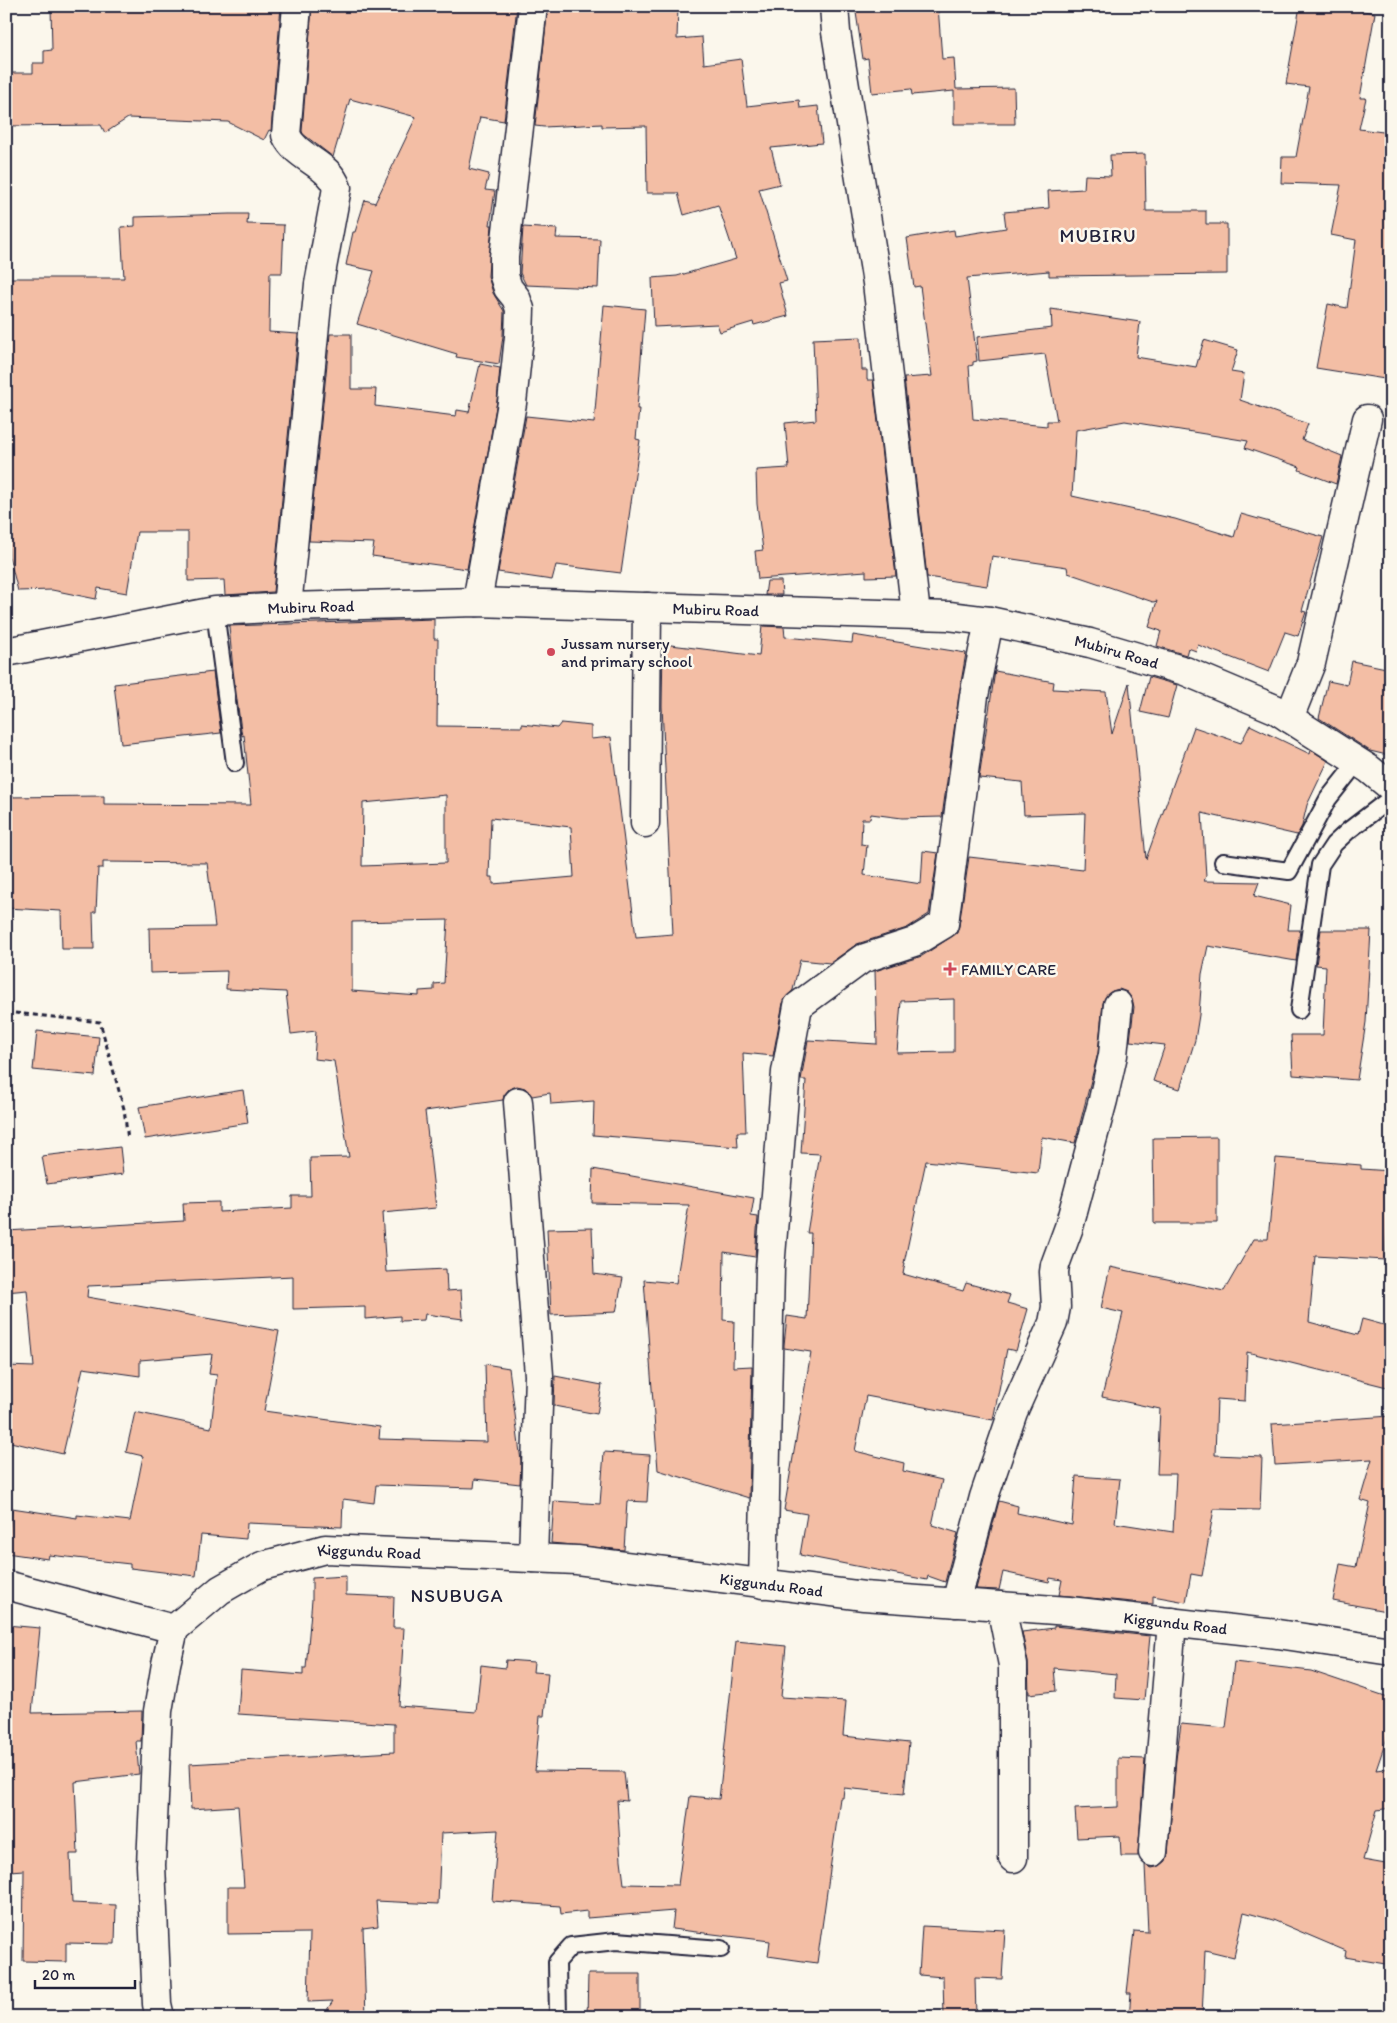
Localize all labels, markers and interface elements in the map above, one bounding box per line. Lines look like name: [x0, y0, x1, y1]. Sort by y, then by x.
district label: MUBIRU: [1060, 224, 1136, 247]
street label: Mubiru Road: [267, 596, 355, 618]
street label: Mubiru Road: [672, 599, 760, 620]
street label: Mubiru Road: [1073, 631, 1161, 673]
place label: Jussam nursery and primary school: [561, 634, 693, 671]
marker: Jussam nursery and primary school: [545, 646, 557, 658]
place label: FAMILY CARE: [961, 960, 1056, 979]
marker: FAMILY CARE: [943, 962, 957, 976]
street label: Kiggundu Road: [315, 1540, 422, 1563]
street label: Kiggundu Road: [718, 1569, 825, 1601]
district label: NSUBUGA: [410, 1584, 504, 1607]
street label: Kiggundu Road: [1123, 1608, 1229, 1638]
scale bar: [35, 1958, 135, 1990]
text: 20 m: [42, 1966, 76, 1984]

